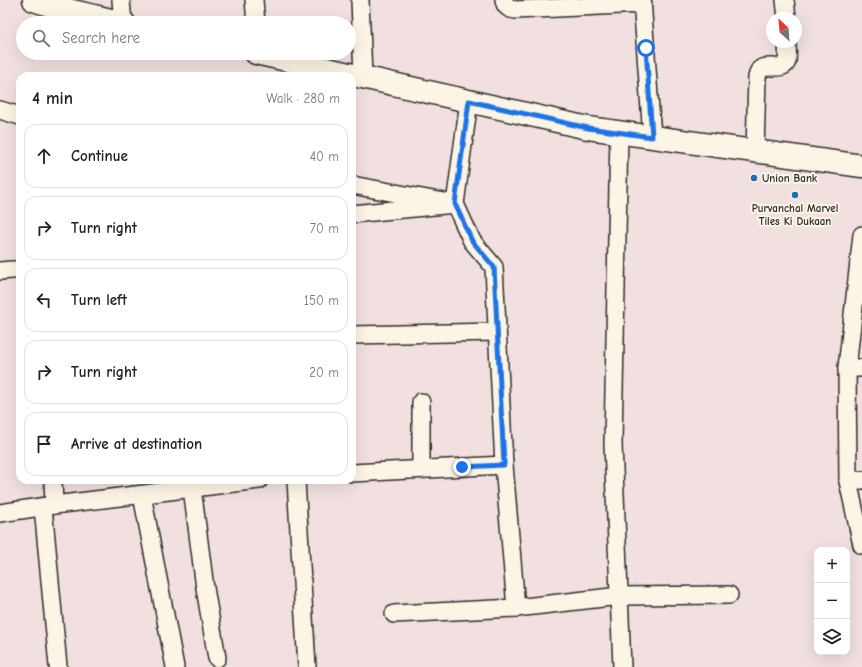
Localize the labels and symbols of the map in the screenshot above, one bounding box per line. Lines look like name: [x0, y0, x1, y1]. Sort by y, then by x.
north arrow: [766, 12, 802, 48]
route start: [637, 39, 655, 57]
place label: Union Bank: [762, 172, 818, 185]
marker: Union Bank: [749, 173, 759, 183]
marker: Purvanchal Marvel Tiles Ki Dukaan: [790, 190, 800, 200]
place label: Purvanchal Marvel Tiles Ki Dukaan: [752, 202, 838, 228]
route end: [453, 458, 471, 476]

